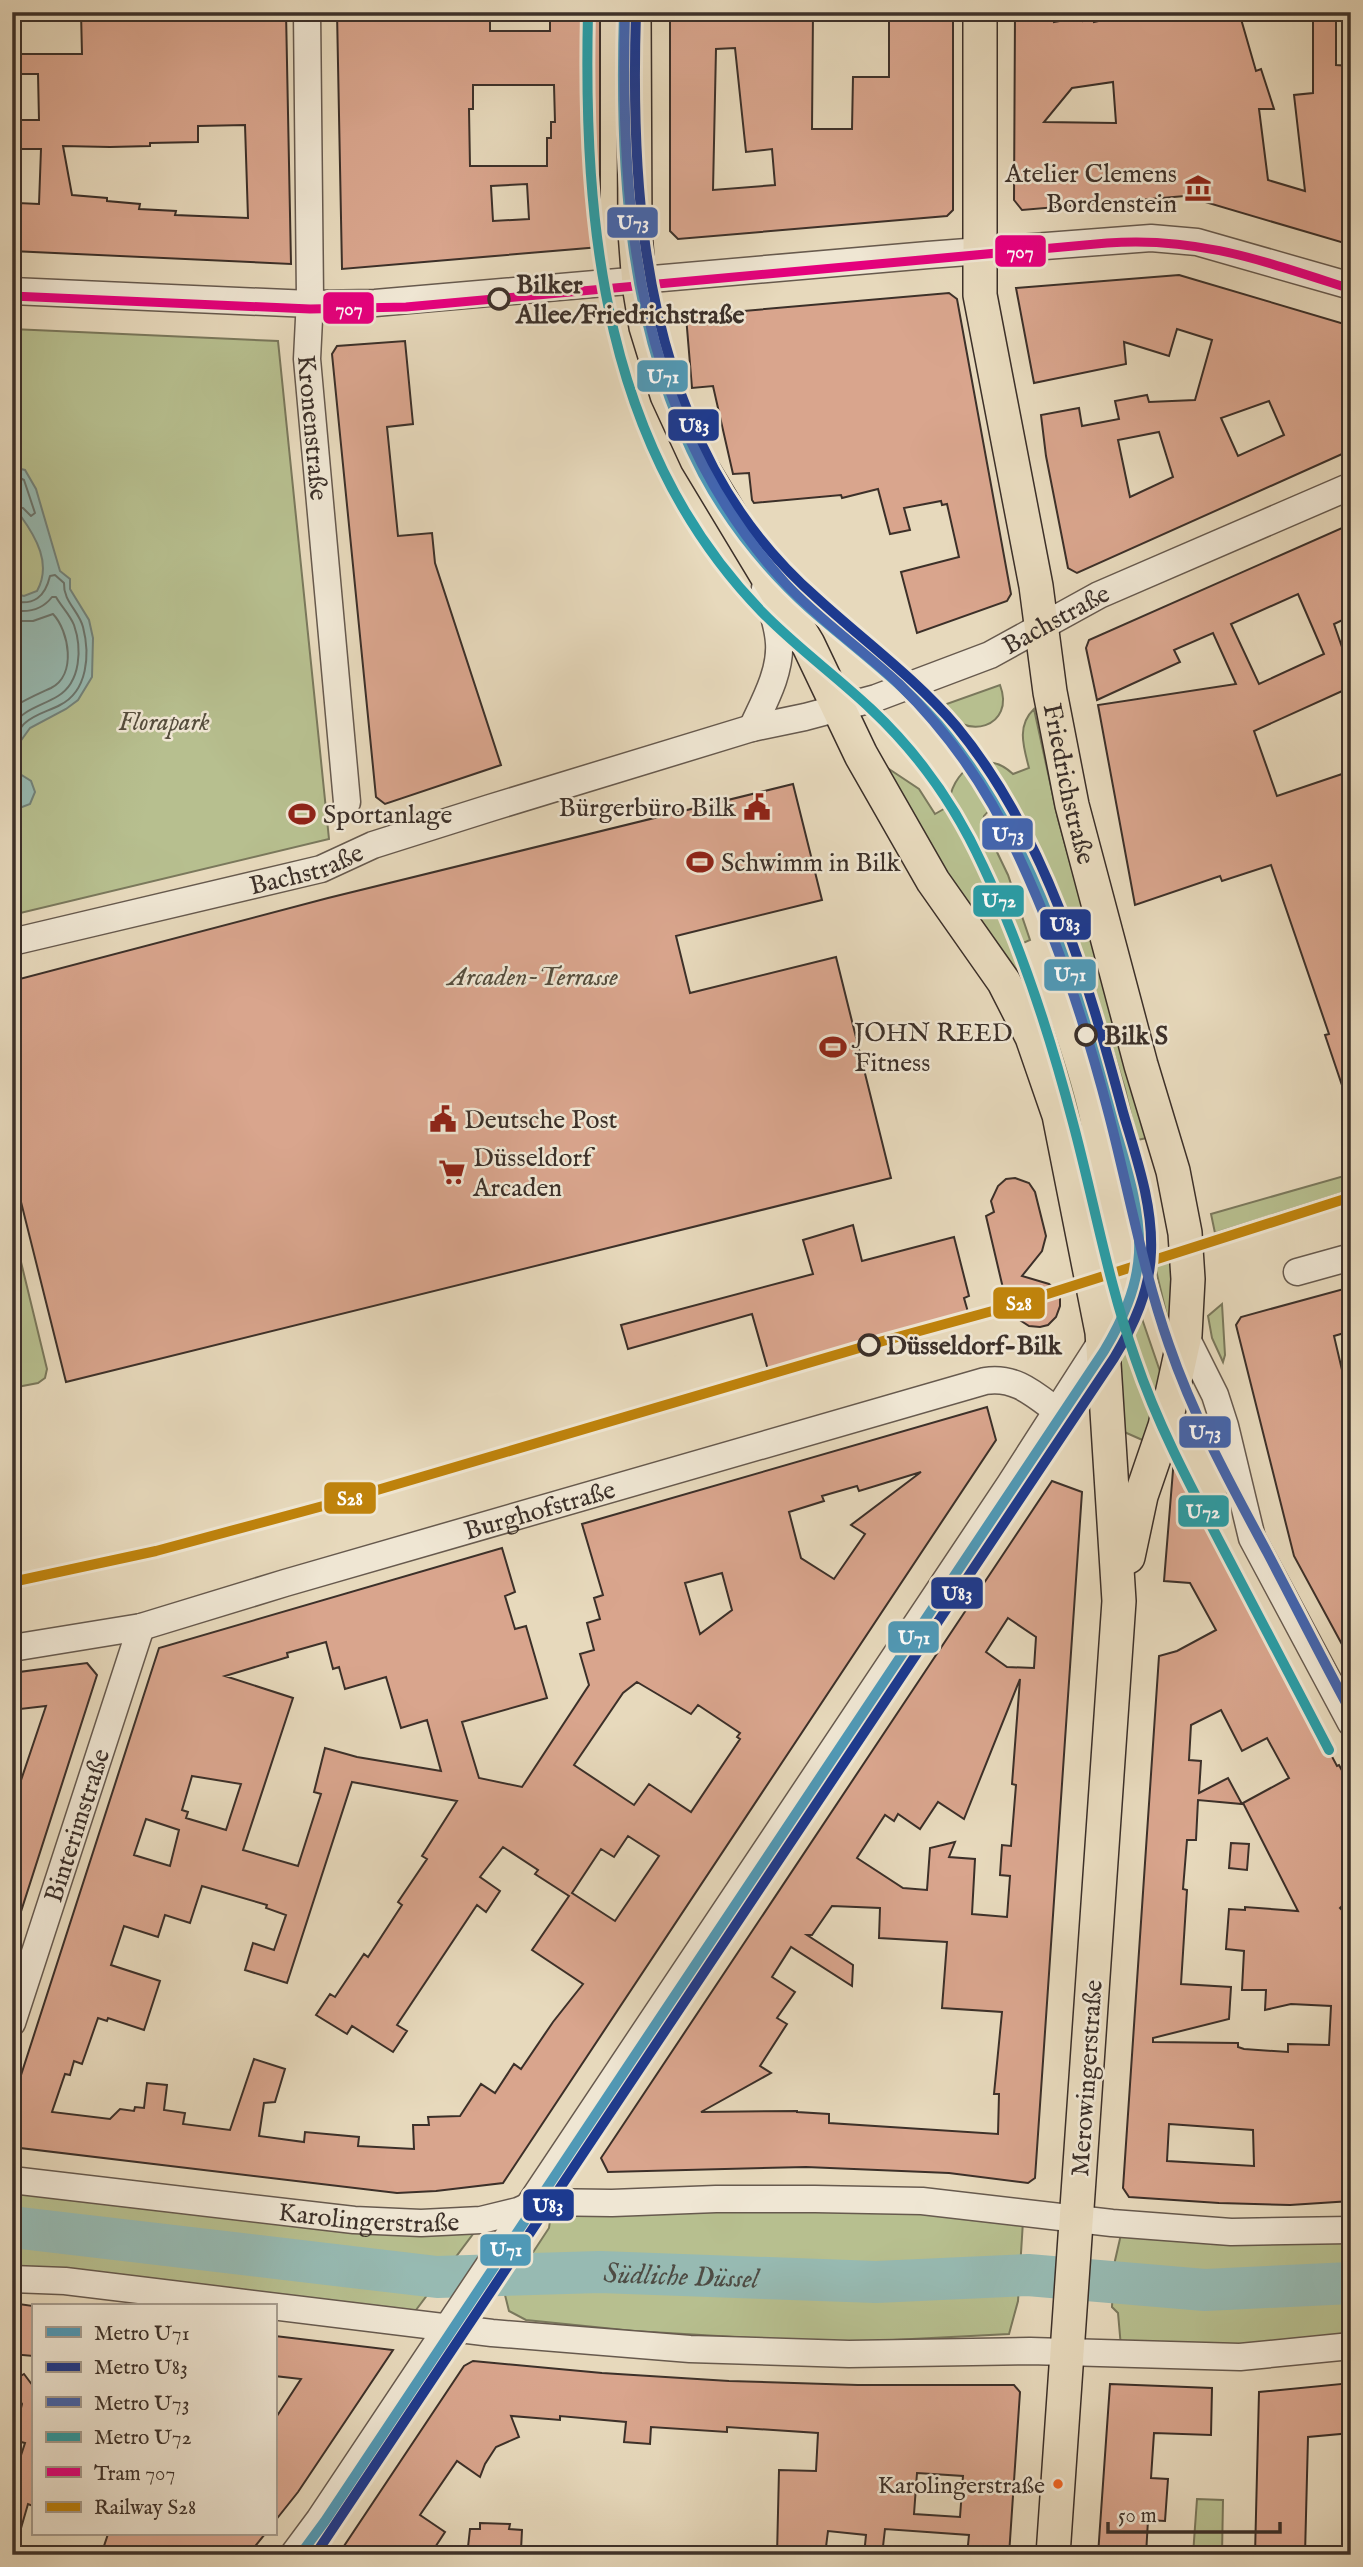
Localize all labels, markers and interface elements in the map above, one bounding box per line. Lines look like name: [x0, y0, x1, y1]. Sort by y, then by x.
place label: Atelier Clemens Bordenstein: [1004, 158, 1177, 221]
museum icon: Atelier Clemens Bordenstein: [1183, 173, 1213, 203]
line badge: U73: [606, 206, 659, 239]
text: U73: [616, 212, 649, 236]
line badge: 707: [994, 234, 1047, 268]
text: 707: [1006, 241, 1034, 265]
place label: Bilker Allee/Friedrichstraße: [515, 269, 744, 332]
marker: Bilker Allee/Friedrichstraße: [488, 288, 510, 310]
line badge: 707: [322, 291, 375, 325]
text: 707: [335, 298, 363, 322]
street label: Kronenstraße: [289, 353, 335, 502]
line badge: U71: [636, 359, 689, 393]
text: U71: [646, 366, 679, 390]
line badge: U83: [667, 408, 720, 442]
text: U83: [678, 415, 709, 439]
street label: Bachstraße: [997, 577, 1115, 663]
street label: Friedrichstraße: [1035, 701, 1102, 868]
park label: Florapark: [118, 706, 210, 739]
place label: Bürgerbüro Bilk: [558, 792, 737, 825]
public building icon: Bürgerbüro Bilk: [742, 792, 772, 822]
sports icon: Sportanlage: [287, 799, 317, 829]
place label: Sportanlage: [323, 799, 452, 832]
line badge: U73: [981, 817, 1034, 851]
text: U73: [991, 824, 1024, 848]
street label: Bachstraße: [246, 837, 369, 903]
sports icon: Schwimm in Bilk: [685, 847, 715, 877]
place label: Schwimm in Bilk: [721, 847, 902, 880]
line badge: U72: [972, 884, 1025, 918]
text: U72: [981, 890, 1016, 914]
line badge: U83: [1039, 908, 1092, 941]
text: U83: [1049, 914, 1080, 938]
line badge: U71: [1043, 958, 1097, 992]
park label: Arcaden-Terrasse: [445, 961, 618, 994]
text: U71: [1053, 964, 1086, 988]
place label: JOHN REED Fitness: [851, 1017, 1013, 1080]
place label: Bilk S: [1104, 1020, 1168, 1053]
marker: Bilk S: [1075, 1024, 1097, 1046]
sports icon: JOHN REED Fitness: [818, 1032, 848, 1062]
public building icon: Deutsche Post: [428, 1104, 458, 1134]
place label: Deutsche Post: [464, 1104, 618, 1137]
place label: Düsseldorf Arcaden: [472, 1142, 596, 1205]
supermarket icon: Düsseldorf Arcaden: [437, 1157, 467, 1187]
line badge: S28: [992, 1286, 1046, 1320]
text: S28: [1006, 1293, 1032, 1317]
place label: Düsseldorf-Bilk: [886, 1330, 1063, 1363]
marker: Düsseldorf-Bilk: [858, 1334, 880, 1356]
line badge: U73: [1178, 1415, 1232, 1449]
text: U73: [1188, 1422, 1221, 1446]
street label: Burghofstraße: [460, 1474, 619, 1548]
line badge: S28: [323, 1481, 377, 1515]
text: S28: [337, 1488, 363, 1512]
line badge: U72: [1177, 1494, 1230, 1528]
text: U72: [1185, 1501, 1220, 1525]
line badge: U83: [930, 1576, 984, 1610]
text: U83: [941, 1583, 972, 1607]
line badge: U71: [887, 1620, 940, 1654]
text: U71: [897, 1627, 930, 1651]
street label: Binterimstraße: [37, 1745, 118, 1907]
street label: Merowingerstraße: [1064, 1979, 1111, 2178]
line badge: U83: [522, 2188, 575, 2222]
text: U83: [532, 2195, 563, 2219]
street label: Karolingerstraße: [276, 2196, 460, 2241]
line badge: U71: [479, 2233, 532, 2267]
text: U71: [489, 2239, 522, 2263]
water label: Südliche Düssel: [603, 2257, 761, 2298]
legend: [32, 2304, 276, 2536]
text: Metro U71: [94, 2321, 189, 2348]
text: Metro U83: [94, 2355, 188, 2382]
text: Metro U73: [94, 2391, 189, 2418]
text: Metro U72: [94, 2425, 192, 2452]
text: Tram 707: [94, 2461, 175, 2488]
place label: Karolingerstraße: [878, 2471, 1045, 2502]
marker: Karolingerstraße: [1051, 2477, 1065, 2491]
scale bar: [1108, 2490, 1279, 2534]
text: Railway S28: [94, 2495, 196, 2522]
text: 50 m: [1118, 2503, 1157, 2530]

